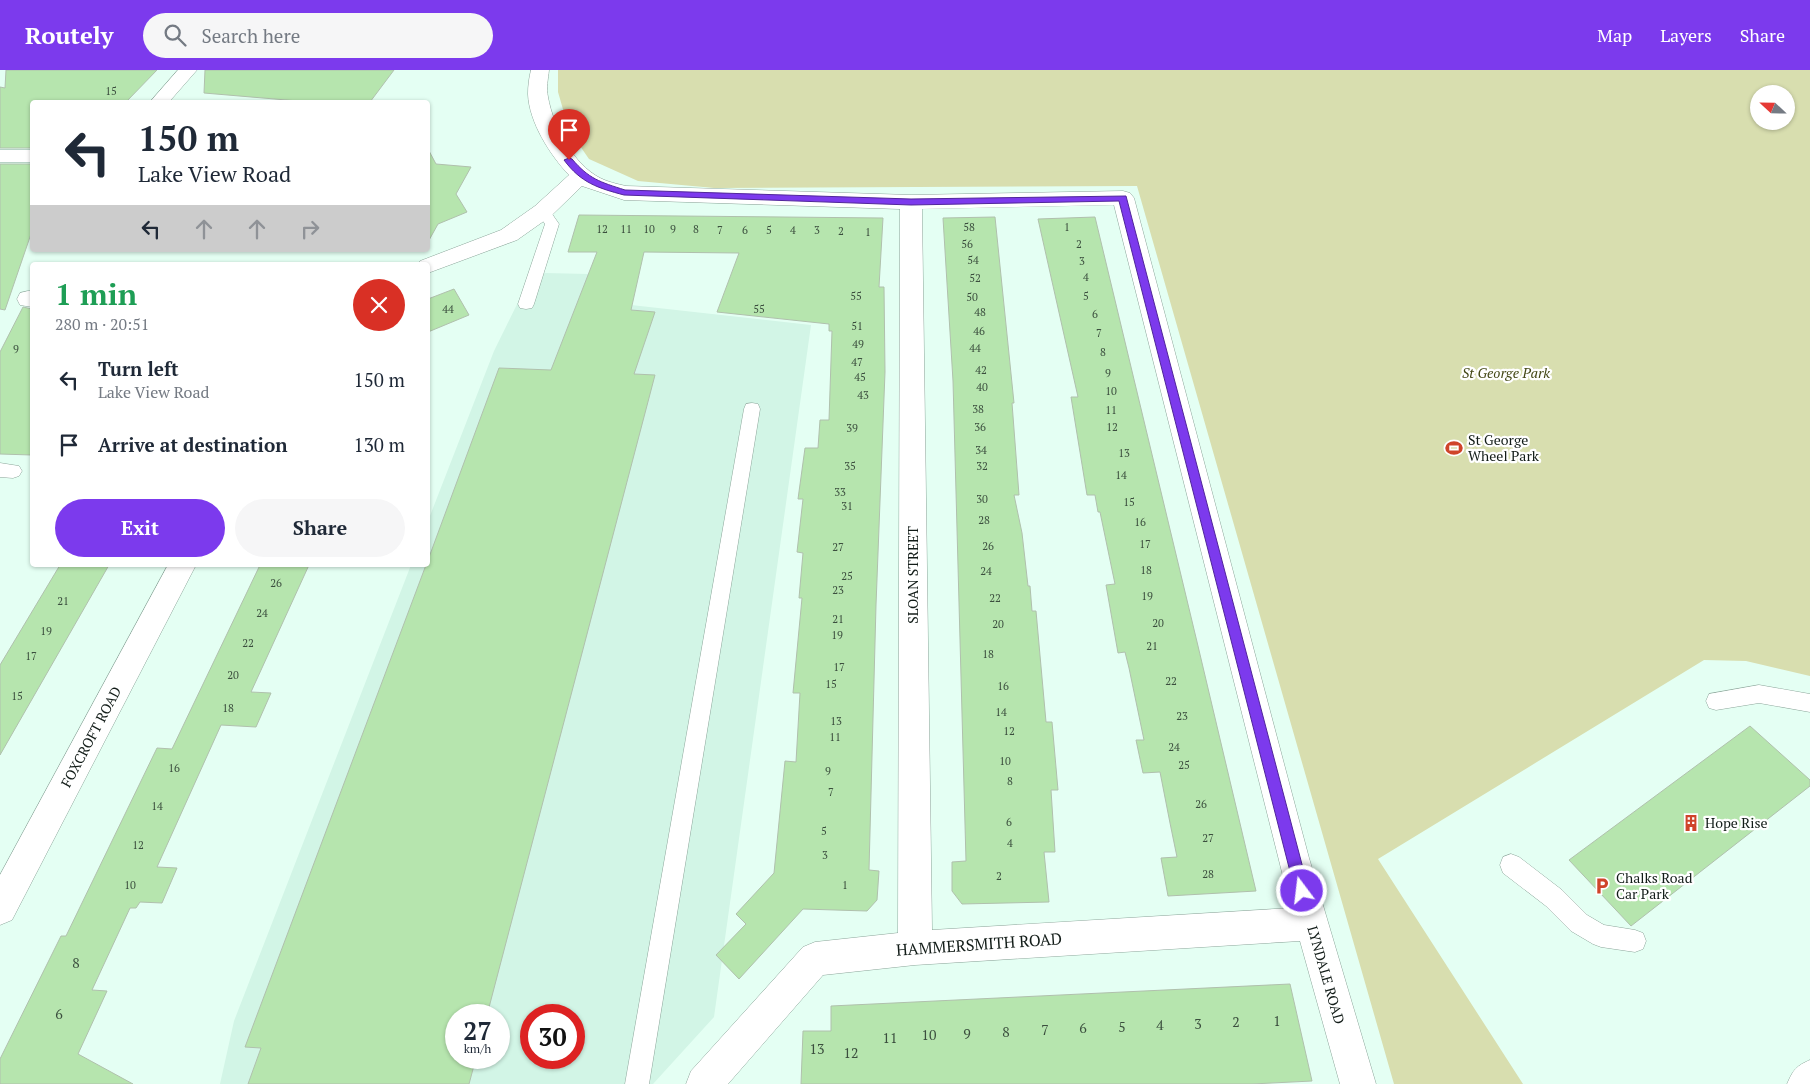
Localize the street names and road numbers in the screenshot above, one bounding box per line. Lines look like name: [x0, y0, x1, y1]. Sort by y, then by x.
street label: SLOAN STREET: [903, 526, 922, 624]
street label: FOXCROFT ROAD: [56, 683, 125, 790]
street label: LYNDALE ROAD: [1303, 924, 1350, 1026]
street label: HAMMERSMITH ROAD: [895, 927, 1063, 961]

